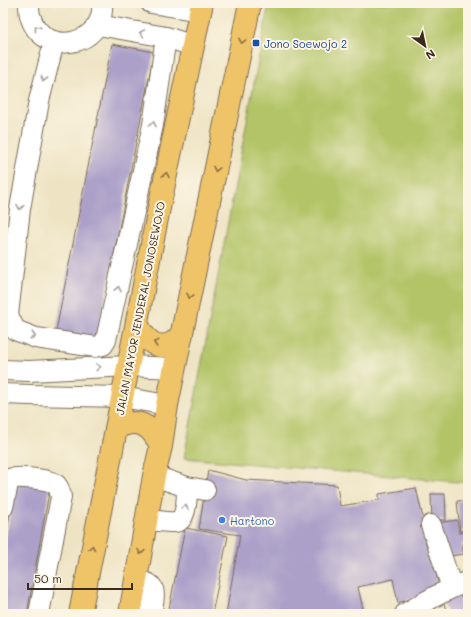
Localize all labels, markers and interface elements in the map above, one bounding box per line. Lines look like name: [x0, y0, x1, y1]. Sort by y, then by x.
one-way arrow: [35, 26, 42, 33]
north arrow: [405, 26, 445, 66]
one-way arrow: [139, 29, 145, 37]
place label: Jono Soewojo 2: [264, 36, 347, 51]
one-way arrow: [239, 38, 247, 44]
marker: Jono Soewojo 2: [251, 38, 261, 48]
text: N: [423, 46, 438, 63]
one-way arrow: [40, 76, 49, 83]
one-way arrow: [149, 121, 157, 128]
one-way arrow: [213, 165, 221, 172]
one-way arrow: [162, 172, 170, 178]
street label: JALAN MAYOR JENDERAL JONOSEWOJO: [112, 200, 168, 416]
one-way arrow: [16, 204, 25, 210]
one-way arrow: [113, 285, 121, 292]
one-way arrow: [186, 293, 194, 299]
one-way arrow: [29, 332, 36, 340]
one-way arrow: [153, 339, 160, 348]
one-way arrow: [95, 363, 101, 371]
one-way arrow: [181, 504, 189, 510]
place label: Hartono: [230, 513, 275, 528]
marker: Hartono: [217, 515, 227, 525]
one-way arrow: [88, 545, 96, 551]
one-way arrow: [137, 548, 146, 555]
scale bar: [28, 565, 132, 591]
text: 50 m: [34, 570, 62, 586]

